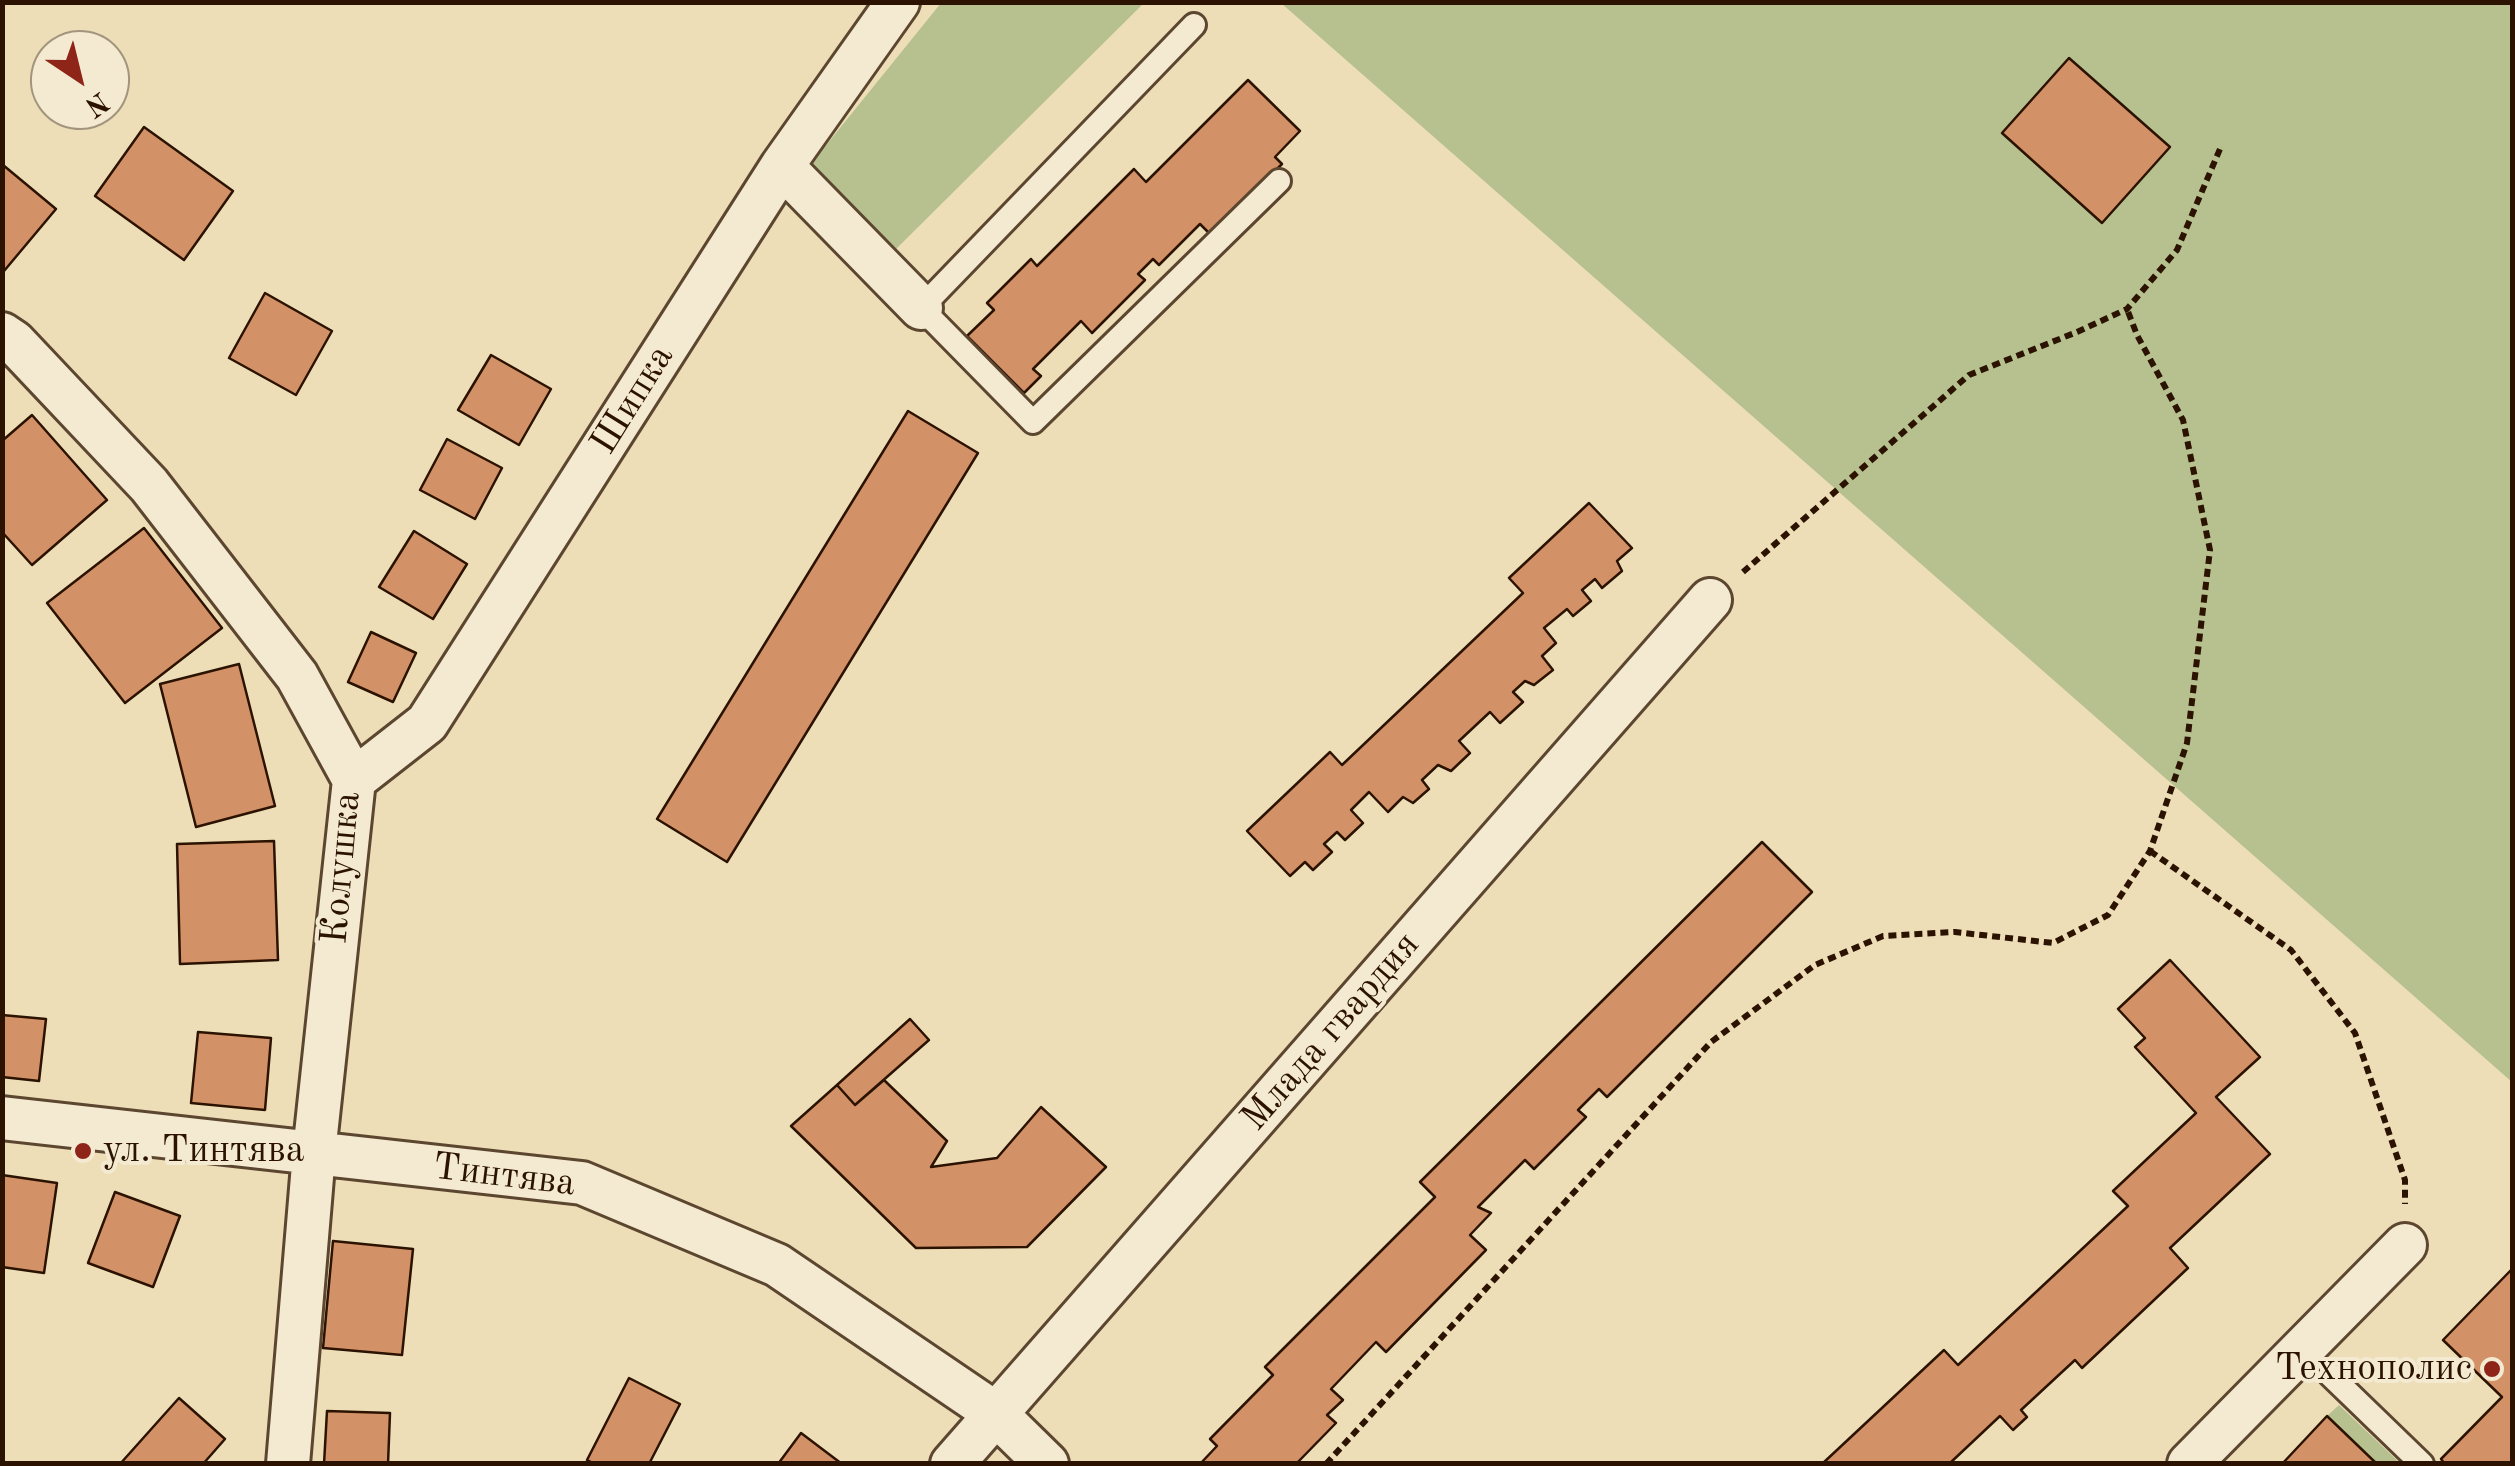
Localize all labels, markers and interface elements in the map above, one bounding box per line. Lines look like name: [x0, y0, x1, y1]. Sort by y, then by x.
north arrow: [30, 30, 130, 130]
text: N: [79, 85, 113, 121]
street label: Шипка: [582, 337, 684, 463]
street label: Колушка: [313, 790, 371, 946]
street label: Млада гвардия: [1232, 923, 1430, 1141]
place label: ул. Тинтява: [103, 1128, 305, 1174]
marker: ул. Тинтява: [72, 1140, 94, 1162]
street label: Тинтява: [430, 1145, 578, 1207]
place label: Технополис: [2275, 1346, 2472, 1392]
marker: Технополис: [2481, 1358, 2503, 1380]

